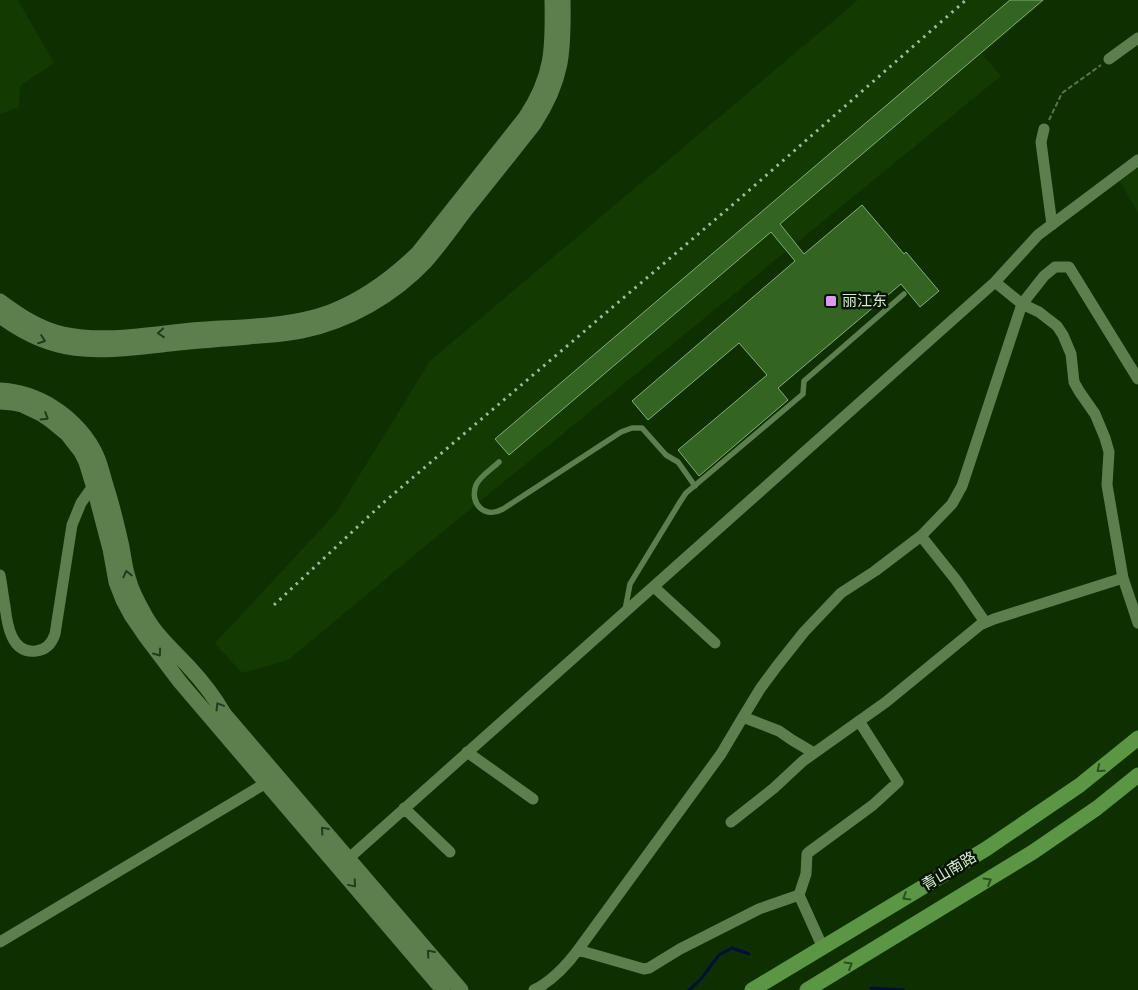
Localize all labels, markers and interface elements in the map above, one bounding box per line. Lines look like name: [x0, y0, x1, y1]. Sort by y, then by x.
place label: 丽江东: [842, 292, 887, 310]
marker: 丽江东: [824, 294, 838, 308]
one-way arrow: [157, 327, 165, 338]
one-way arrow: [37, 334, 46, 344]
one-way arrow: [40, 411, 49, 421]
one-way arrow: [123, 569, 133, 578]
one-way arrow: [152, 647, 160, 656]
one-way arrow: [216, 702, 226, 711]
one-way arrow: [1097, 764, 1106, 772]
one-way arrow: [321, 827, 329, 836]
street label: 青山南路: [919, 848, 979, 894]
one-way arrow: [982, 877, 991, 887]
one-way arrow: [347, 878, 355, 887]
one-way arrow: [903, 891, 912, 901]
one-way arrow: [427, 950, 435, 959]
one-way arrow: [843, 962, 852, 972]

